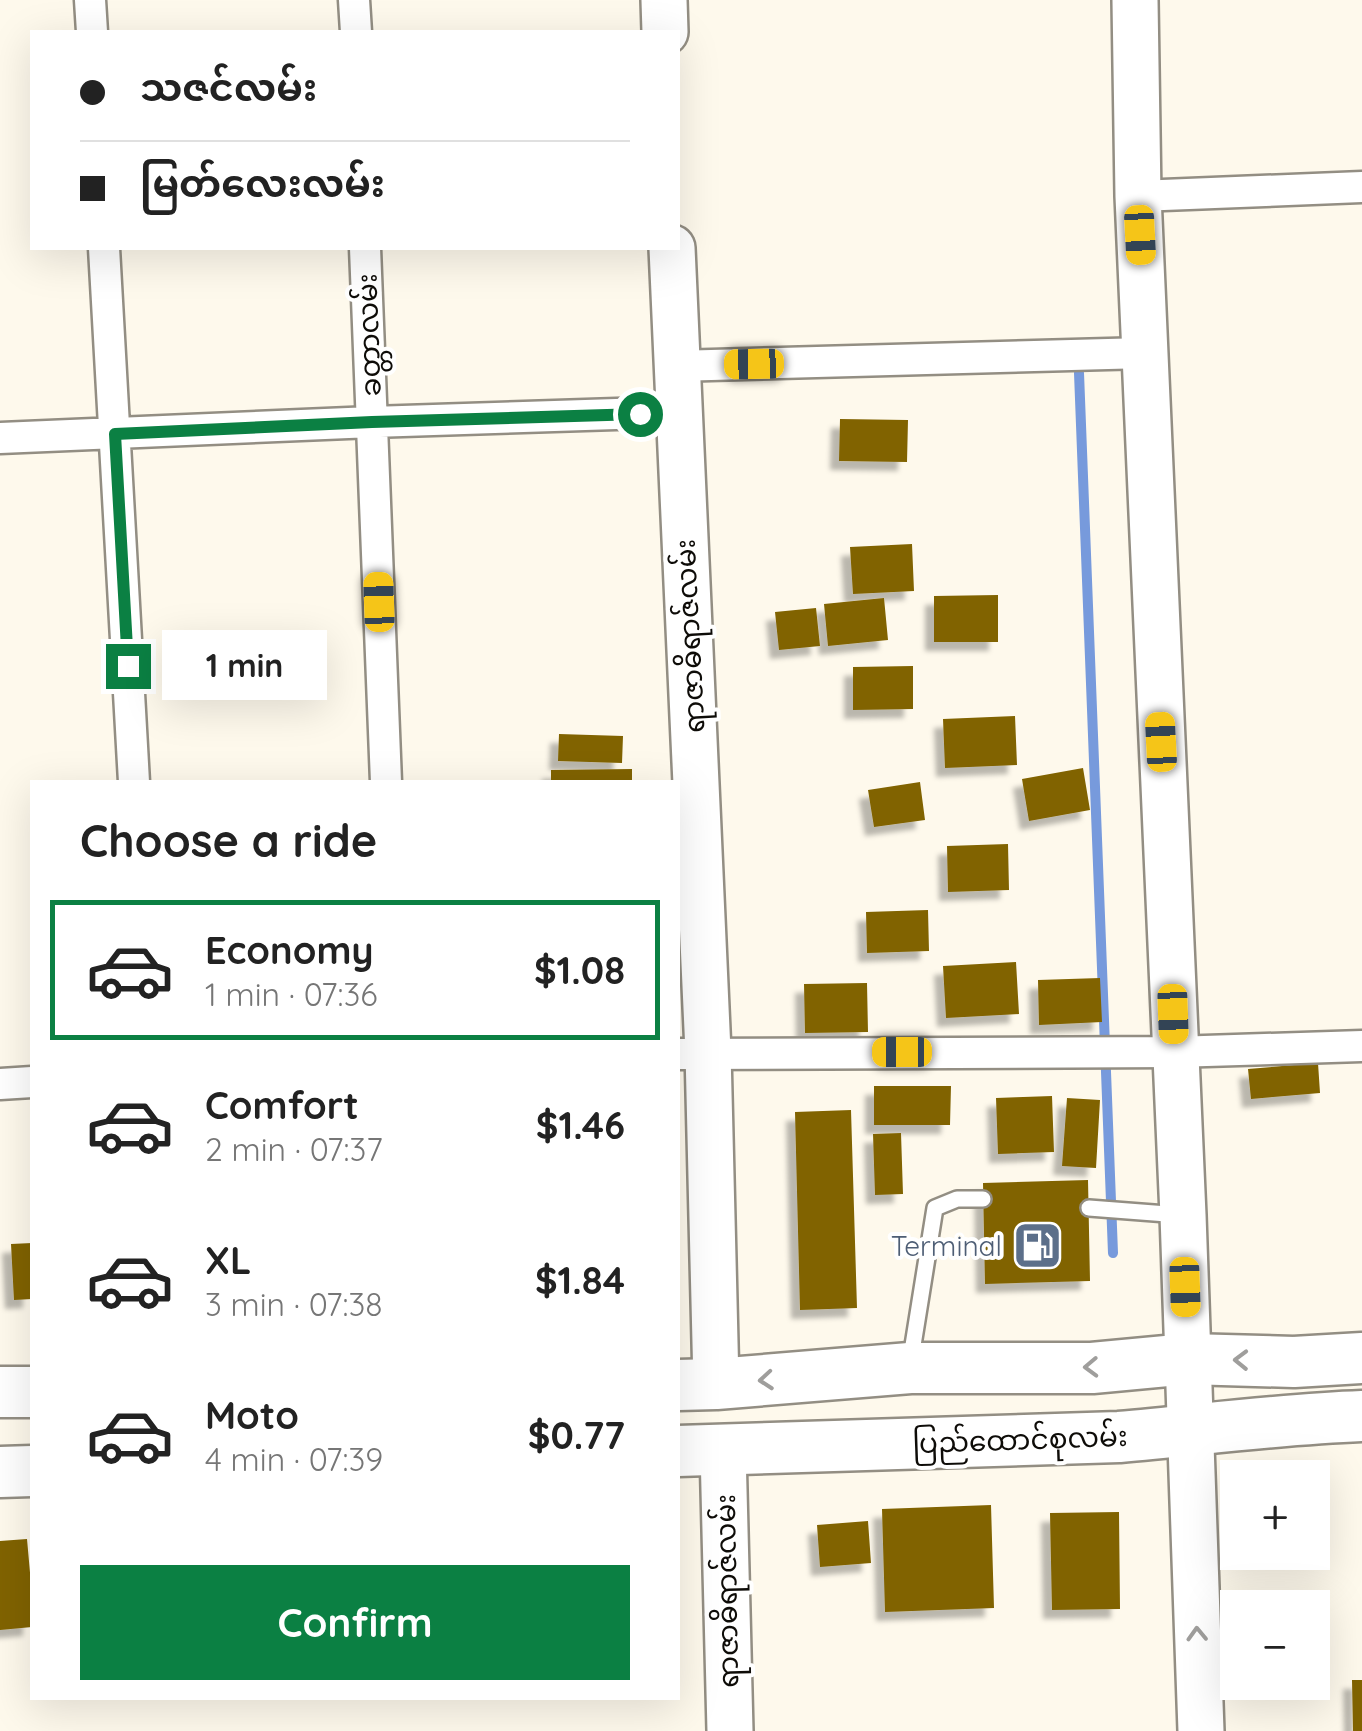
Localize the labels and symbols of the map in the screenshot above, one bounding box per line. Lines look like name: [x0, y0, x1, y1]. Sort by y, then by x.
car: [1123, 204, 1157, 266]
street label: ခတ္တာလမ်း: [348, 273, 394, 397]
car: [724, 348, 784, 380]
route start: [618, 392, 663, 437]
street label: ရာဇာဓိရာဇ်လမ်း: [666, 538, 718, 734]
car: [363, 571, 395, 633]
callout: 1 min: [163, 631, 328, 701]
route end: [106, 644, 151, 689]
car: [1144, 711, 1178, 773]
car: [1157, 983, 1189, 1045]
car: [872, 1037, 932, 1067]
fuel station icon: Terminal: [1011, 1219, 1063, 1271]
place label: Terminal: [891, 1228, 1002, 1263]
car: [1169, 1256, 1201, 1318]
one-way arrow: [1233, 1350, 1249, 1371]
one-way arrow: [1082, 1356, 1098, 1377]
one-way arrow: [758, 1368, 774, 1390]
street label: ပြည်ထောင်စုလမ်း: [912, 1418, 1128, 1466]
street label: ရာဇာဓိရာဇ်လမ်း: [707, 1494, 751, 1688]
one-way arrow: [1187, 1625, 1208, 1641]

